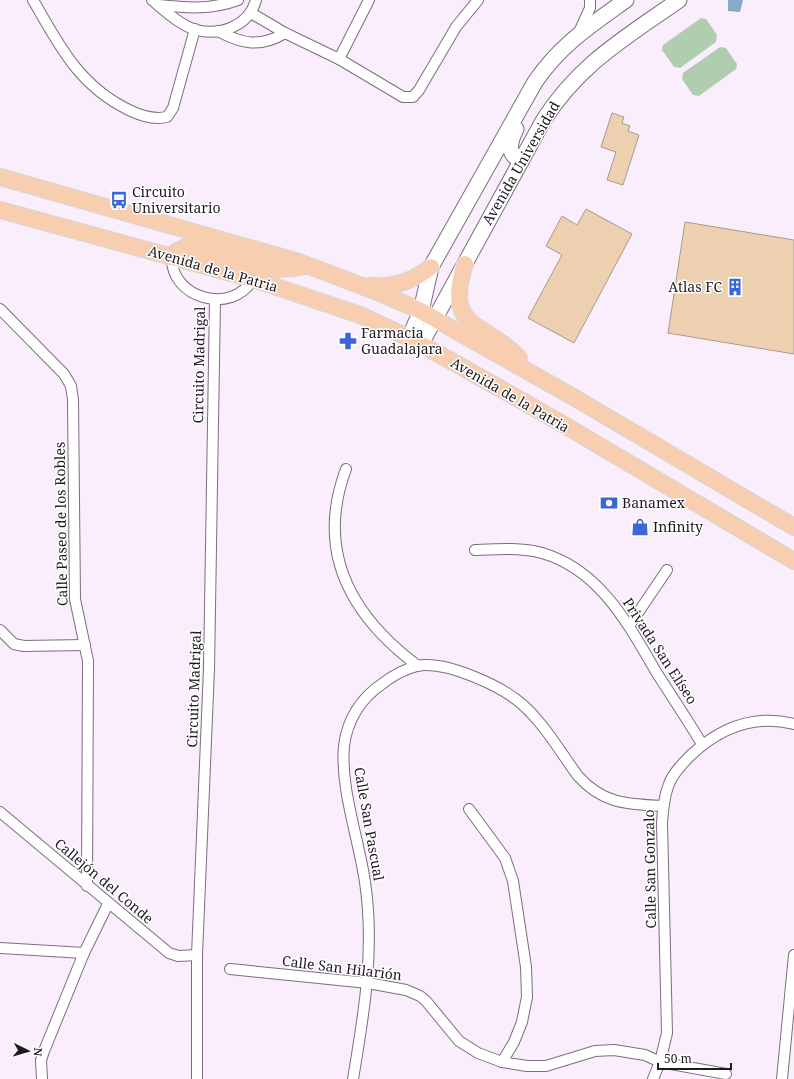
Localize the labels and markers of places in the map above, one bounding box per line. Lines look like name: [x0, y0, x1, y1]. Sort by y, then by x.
place label: Circuito Universitario: [132, 182, 221, 217]
bus stop icon: Circuito Universitario: [109, 190, 129, 210]
place label: Atlas FC: [668, 277, 722, 296]
building icon: Atlas FC: [725, 277, 745, 297]
place label: Farmacia Guadalajara: [361, 323, 443, 358]
pharmacy icon: Farmacia Guadalajara: [338, 331, 358, 351]
bank icon: Banamex: [599, 493, 619, 513]
place label: Banamex: [622, 493, 686, 512]
shop icon: Infinity: [630, 517, 650, 537]
place label: Infinity: [653, 517, 703, 536]

